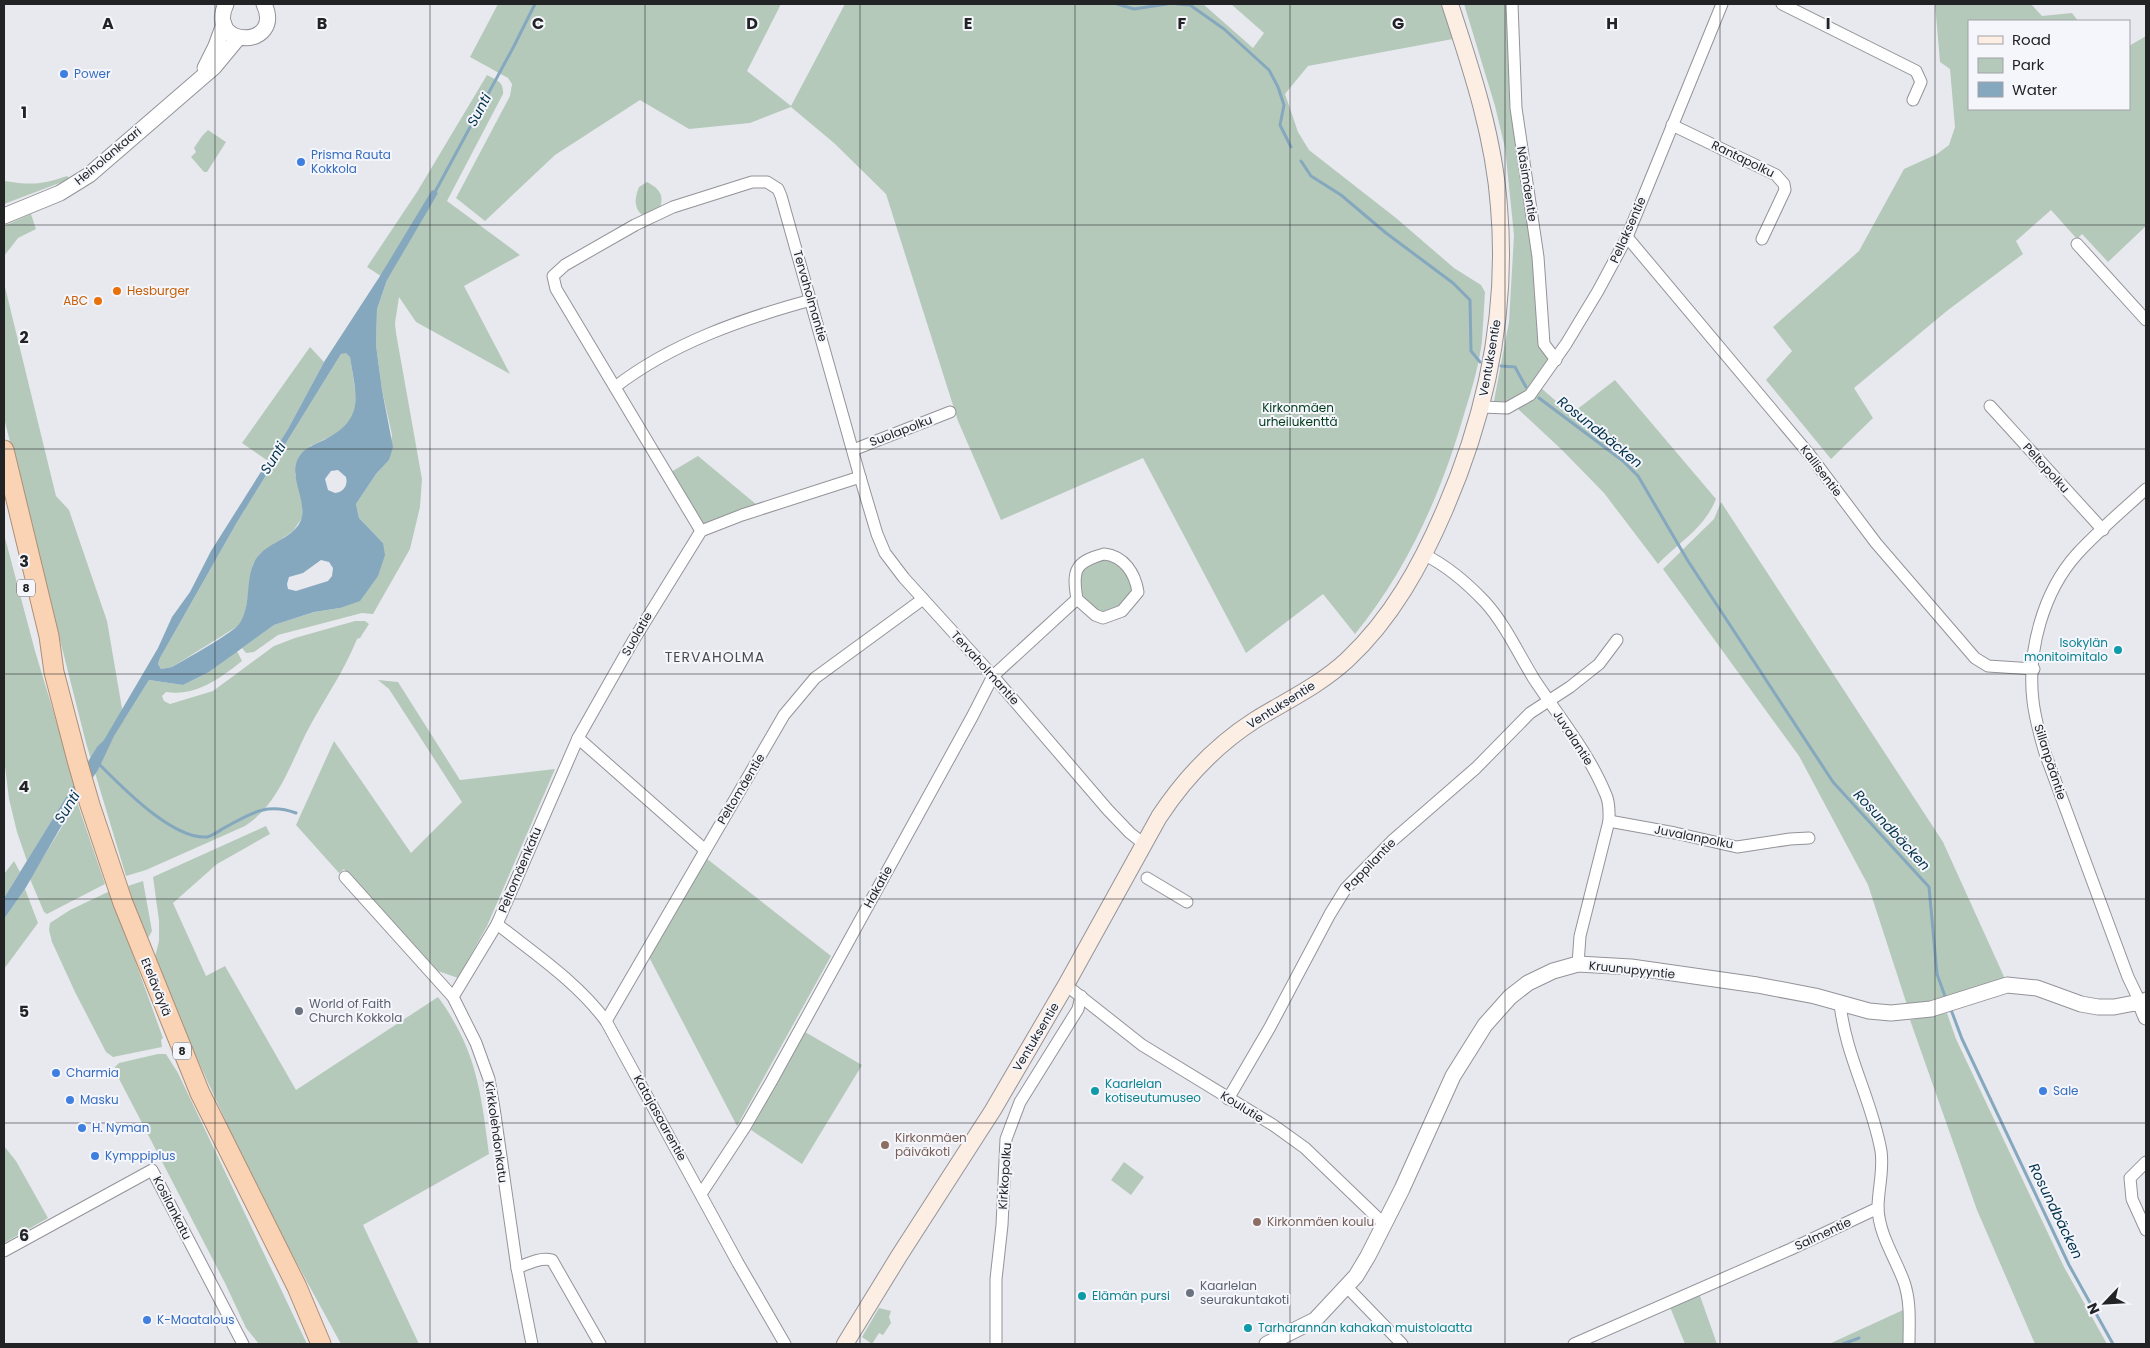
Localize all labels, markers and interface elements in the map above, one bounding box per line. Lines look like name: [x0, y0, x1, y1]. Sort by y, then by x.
text: A: [102, 12, 114, 35]
text: B: [317, 12, 327, 35]
text: C: [532, 12, 544, 35]
text: D: [746, 12, 758, 35]
text: E: [964, 12, 972, 35]
text: F: [1178, 12, 1187, 35]
text: G: [1392, 12, 1404, 35]
text: H: [1606, 12, 1618, 35]
text: I: [1826, 12, 1830, 35]
legend: [1968, 20, 2130, 110]
text: Road: [2012, 29, 2051, 50]
text: Park: [2012, 54, 2044, 75]
place label: Power: [74, 65, 111, 82]
marker: Power: [58, 68, 70, 80]
text: Water: [2012, 79, 2058, 100]
water label: Sunti: [462, 90, 496, 130]
text: 1: [21, 101, 27, 124]
street label: Heinolankaari: [71, 123, 145, 189]
street label: Rantapolku: [1709, 136, 1778, 181]
street label: Näsimäentie: [1513, 145, 1542, 223]
place label: Prisma Rauta Kokkola: [311, 146, 391, 177]
marker: Prisma Rauta Kokkola: [295, 156, 307, 168]
street label: Pellaksentie: [1605, 194, 1650, 266]
street label: Tervaholmantie: [789, 248, 832, 344]
place label: Hesburger: [127, 282, 190, 299]
marker: Hesburger: [111, 285, 123, 297]
place label: ABC: [63, 292, 88, 309]
marker: ABC: [92, 295, 104, 307]
street label: Ventuksentie: [1474, 318, 1505, 398]
text: 2: [19, 326, 29, 349]
water label: Rosundbäcken: [1553, 391, 1647, 473]
park label: Kirkonmäen urheilukenttä: [1258, 399, 1338, 430]
street label: Suolapolku: [867, 411, 935, 450]
water label: Sunti: [255, 438, 291, 478]
street label: Peltopolku: [2019, 439, 2073, 496]
street label: Kallisentie: [1796, 441, 1846, 500]
text: 3: [19, 550, 29, 573]
road number: 8: [17, 580, 35, 596]
street label: Suolatie: [617, 609, 656, 659]
street label: Tervaholmantie: [947, 627, 1023, 708]
place label: Isokylän monitoimitalo: [2024, 634, 2108, 665]
marker: Isokylän monitoimitalo: [2112, 644, 2124, 656]
district label: TERVAHOLMA: [665, 647, 765, 667]
street label: Ventuksentie: [1243, 677, 1318, 732]
street label: Juvalantie: [1549, 707, 1598, 769]
street label: Sillanpääntie: [2030, 722, 2071, 802]
street label: Peltomäentie: [713, 750, 768, 827]
text: 4: [19, 775, 30, 798]
water label: Rosundbäcken: [1849, 785, 1935, 875]
water label: Sunti: [49, 787, 85, 827]
street label: Juvalanpolku: [1653, 821, 1735, 853]
street label: Peltomäenkatu: [494, 824, 545, 915]
street label: Pappilantie: [1340, 834, 1399, 895]
street label: Hakatie: [859, 863, 896, 911]
street label: Eteläväylä: [137, 955, 176, 1019]
street label: Kruunupyyntie: [1588, 957, 1676, 982]
place label: World of Faith Church Kokkola: [309, 995, 402, 1026]
street label: Ventuksentie: [1008, 999, 1063, 1074]
text: 5: [19, 1000, 29, 1023]
marker: World of Faith Church Kokkola: [293, 1005, 305, 1017]
road number: 8: [173, 1042, 191, 1060]
place label: Charmia: [66, 1064, 119, 1081]
marker: Charmia: [50, 1067, 62, 1079]
street label: Katajasaarentie: [630, 1072, 691, 1164]
place label: Kaarlelan kotiseutumuseo: [1105, 1075, 1201, 1106]
street label: Kirkkolehdonkatu: [481, 1080, 512, 1184]
place label: Sale: [2053, 1082, 2079, 1099]
marker: Kaarlelan kotiseutumuseo: [1089, 1085, 1101, 1097]
marker: Sale: [2037, 1085, 2049, 1097]
street label: Koulutie: [1217, 1087, 1267, 1126]
place label: Masku: [80, 1091, 119, 1108]
marker: Masku: [64, 1094, 76, 1106]
place label: H. Nyman: [92, 1119, 149, 1136]
marker: H. Nyman: [76, 1122, 88, 1134]
place label: Kirkonmäen päiväkoti: [895, 1129, 967, 1160]
marker: Kirkonmäen päiväkoti: [879, 1139, 891, 1151]
street label: Kirkkopolku: [994, 1142, 1015, 1210]
place label: Kymppiplus: [105, 1147, 176, 1164]
marker: Kymppiplus: [89, 1150, 101, 1162]
water label: Rosundbäcken: [2024, 1160, 2088, 1262]
street label: Kosilankatu: [149, 1173, 196, 1242]
place label: Kirkonmäen koulu: [1267, 1213, 1374, 1230]
street label: Salmentie: [1792, 1213, 1854, 1254]
marker: Kirkonmäen koulu: [1251, 1216, 1263, 1228]
text: 6: [19, 1224, 29, 1247]
place label: Kaarlelan seurakuntakoti: [1200, 1277, 1289, 1308]
north arrow: [2080, 1278, 2130, 1328]
place label: Elämän pursi: [1092, 1287, 1170, 1304]
marker: Kaarlelan seurakuntakoti: [1184, 1287, 1196, 1299]
marker: Elämän pursi: [1076, 1290, 1088, 1302]
text: N: [2082, 1299, 2105, 1317]
place label: K-Maatalous: [157, 1311, 234, 1328]
marker: K-Maatalous: [141, 1314, 153, 1326]
place label: Tarharannan kahakan muistolaatta: [1258, 1319, 1472, 1336]
marker: Tarharannan kahakan muistolaatta: [1242, 1322, 1254, 1334]

